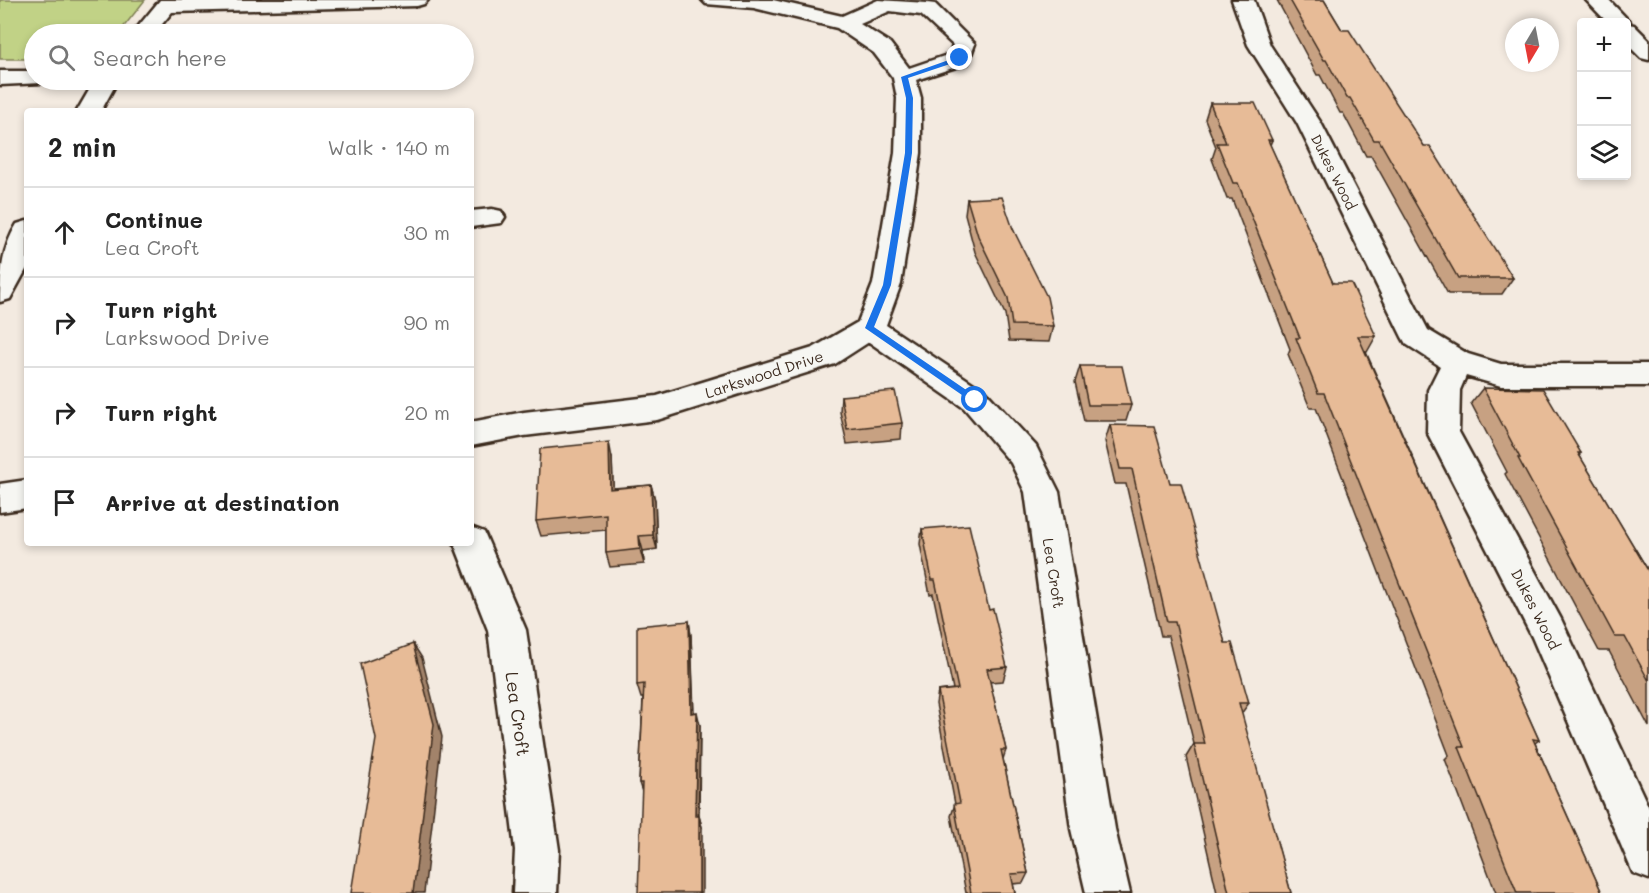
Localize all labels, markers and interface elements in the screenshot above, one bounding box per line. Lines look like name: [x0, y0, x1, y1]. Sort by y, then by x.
north arrow: [1505, 18, 1559, 72]
map controls: [1577, 18, 1631, 180]
button: +: [1577, 18, 1631, 72]
search box: [24, 24, 474, 90]
icon: search: [45, 41, 78, 74]
text: Search here: [93, 43, 227, 72]
route end: [946, 44, 972, 70]
button: −: [1577, 72, 1631, 126]
button: layers: [1577, 126, 1631, 180]
text: 2 min: [48, 130, 116, 164]
street label: Dukes Wood: [1307, 131, 1361, 213]
text: Walk · 140 m: [327, 134, 450, 160]
text: Continue: [105, 205, 203, 234]
icon: ahead: [48, 216, 81, 249]
text: 30 m: [404, 219, 450, 245]
text: Lea Croft: [105, 234, 200, 260]
text: Turn right: [105, 295, 217, 324]
icon: right: [48, 306, 81, 339]
text: 90 m: [404, 309, 450, 335]
text: Larkswood Drive: [105, 324, 270, 350]
street label: Larkswood Drive: [702, 345, 826, 403]
route start: [961, 386, 987, 412]
icon: right: [48, 396, 81, 429]
text: Turn right: [105, 398, 217, 427]
text: 20 m: [404, 399, 450, 425]
icon: arrive: [48, 486, 81, 519]
text: Arrive at destination: [105, 488, 340, 517]
street label: Lea Croft: [1039, 536, 1069, 610]
street label: Dukes Wood: [1507, 565, 1565, 653]
street label: Lea Croft: [500, 670, 536, 758]

